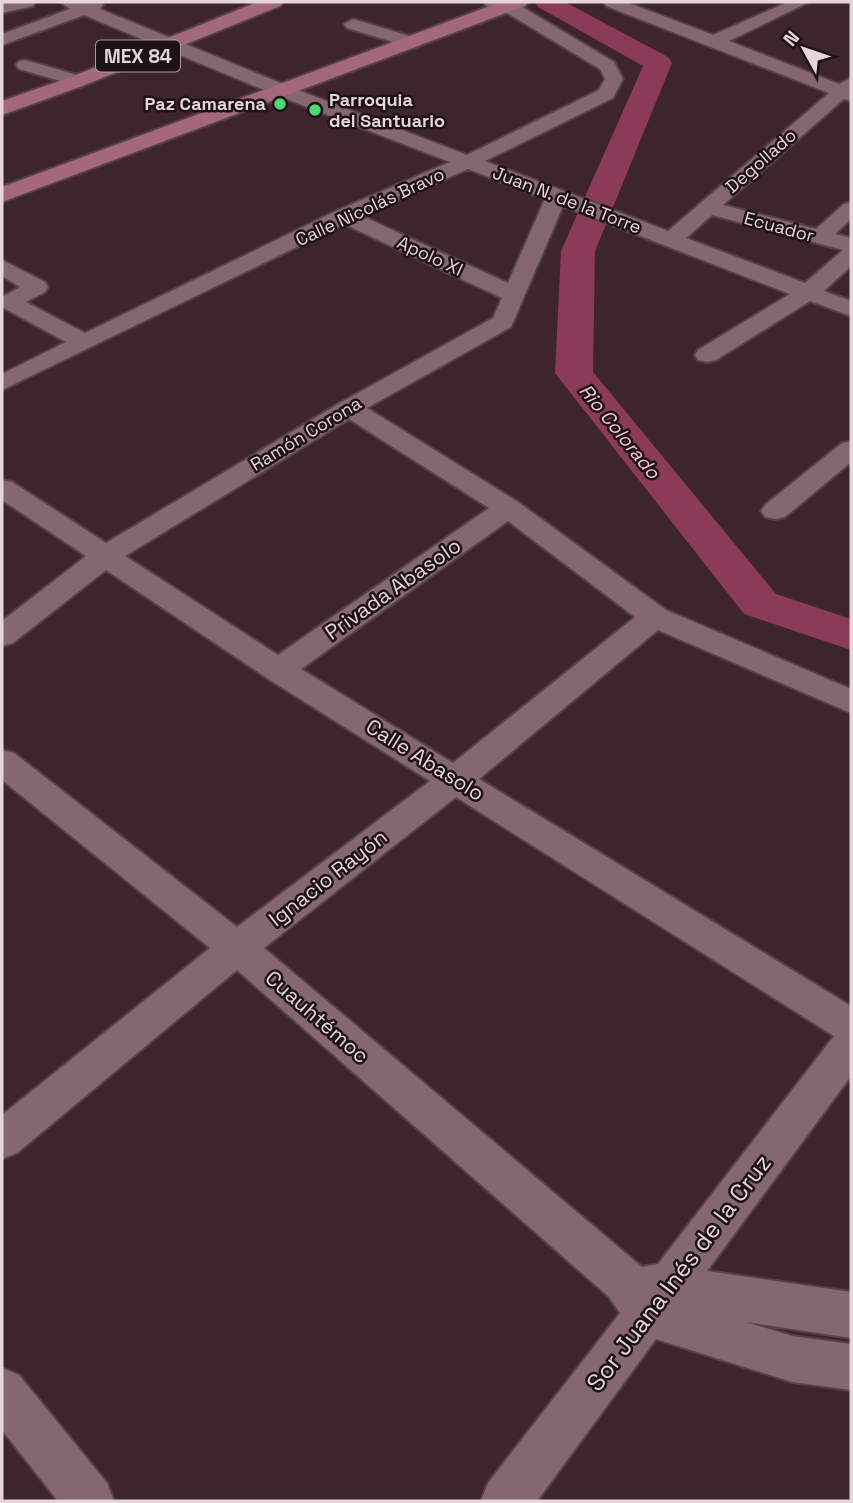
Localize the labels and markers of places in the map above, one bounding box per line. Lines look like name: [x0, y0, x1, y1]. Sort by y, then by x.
place label: Parroquia del Santuario: [329, 88, 445, 132]
place label: Paz Camarena: [145, 92, 267, 115]
marker: Paz Camarena: [272, 96, 288, 112]
marker: Parroquia del Santuario: [307, 102, 323, 118]

